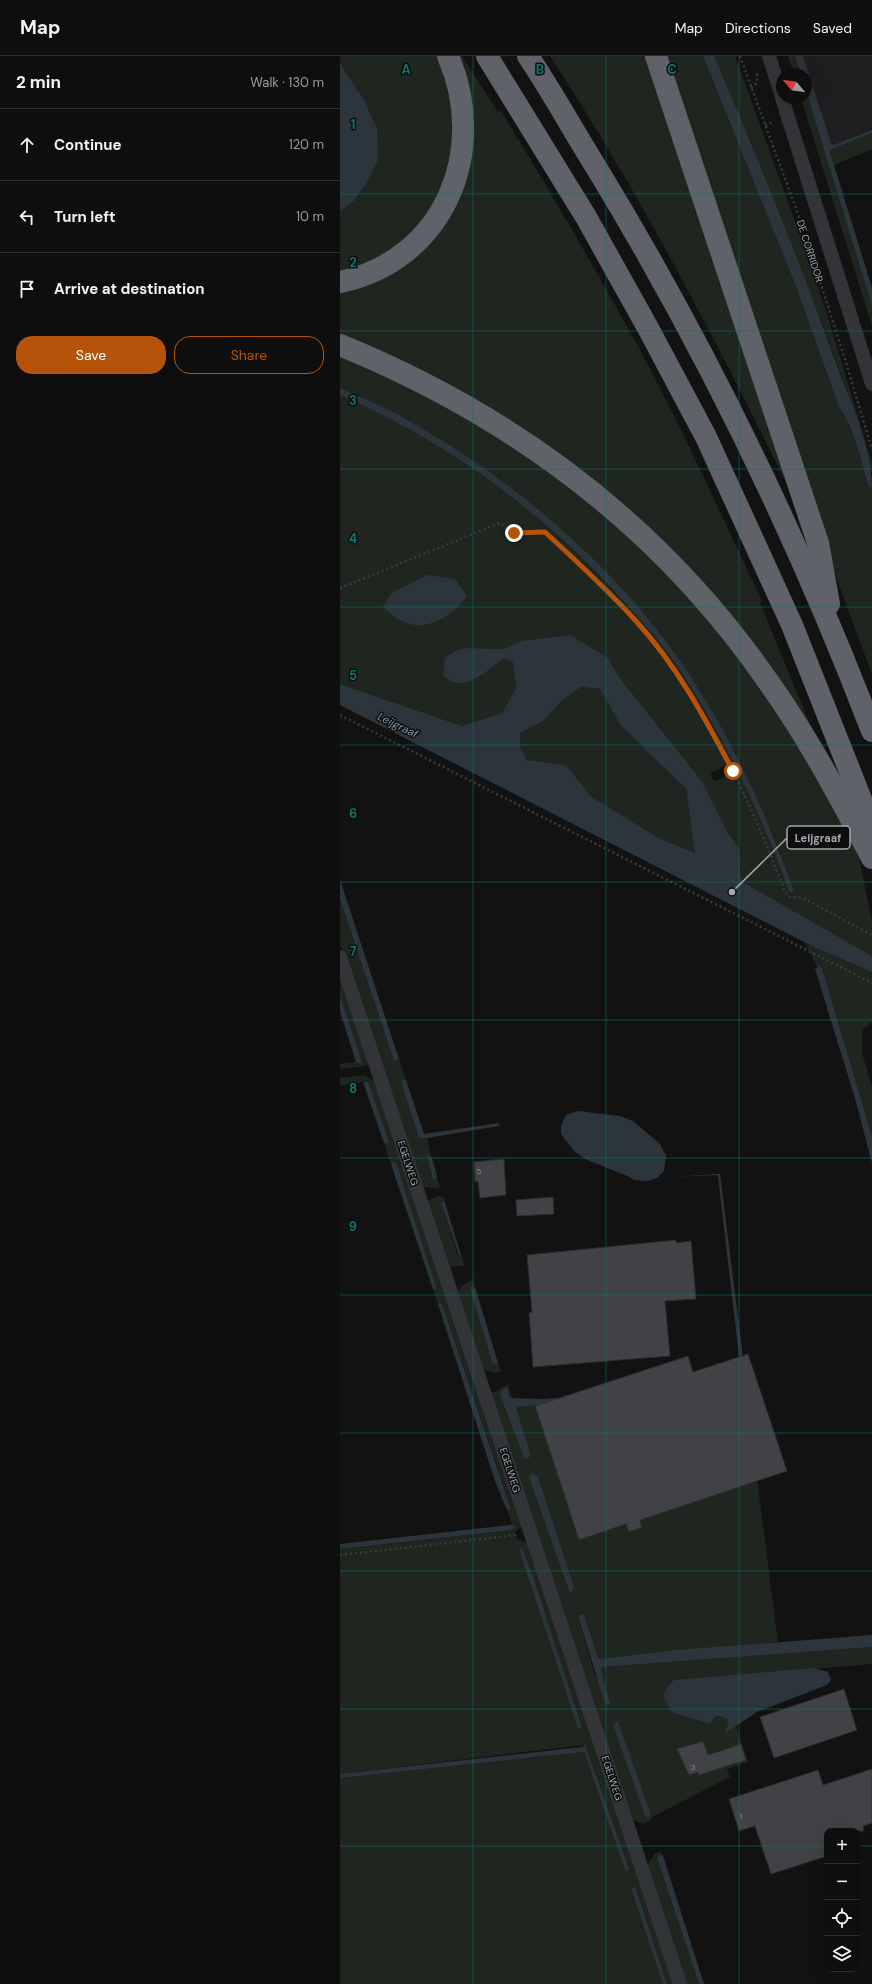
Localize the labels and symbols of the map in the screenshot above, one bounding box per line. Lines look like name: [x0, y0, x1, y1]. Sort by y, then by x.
text: A: [401, 61, 411, 78]
text: B: [536, 61, 544, 78]
text: C: [667, 61, 677, 78]
north arrow: [776, 68, 812, 104]
text: 1: [351, 116, 355, 133]
street label: DE CORRIDOR: [794, 218, 826, 284]
text: 2: [349, 254, 357, 271]
text: 3: [349, 392, 357, 409]
route end: [505, 524, 523, 542]
text: 4: [349, 530, 357, 547]
text: 5: [349, 667, 357, 684]
water label: Leijgraaf: [375, 709, 422, 741]
route start: [724, 762, 742, 780]
text: 6: [349, 805, 357, 822]
callout: Leijgraaf: [787, 826, 850, 849]
text: Leijgraaf: [795, 831, 841, 845]
text: 7: [350, 943, 357, 960]
text: 8: [349, 1080, 357, 1097]
street label: EGELWEG: [395, 1139, 421, 1187]
house number: 5: [477, 1166, 482, 1176]
text: 9: [349, 1218, 357, 1235]
street label: EGELWEG: [497, 1446, 523, 1494]
street label: EGELWEG: [599, 1754, 625, 1802]
house number: 3: [691, 1762, 696, 1772]
house number: 1: [740, 1811, 742, 1821]

